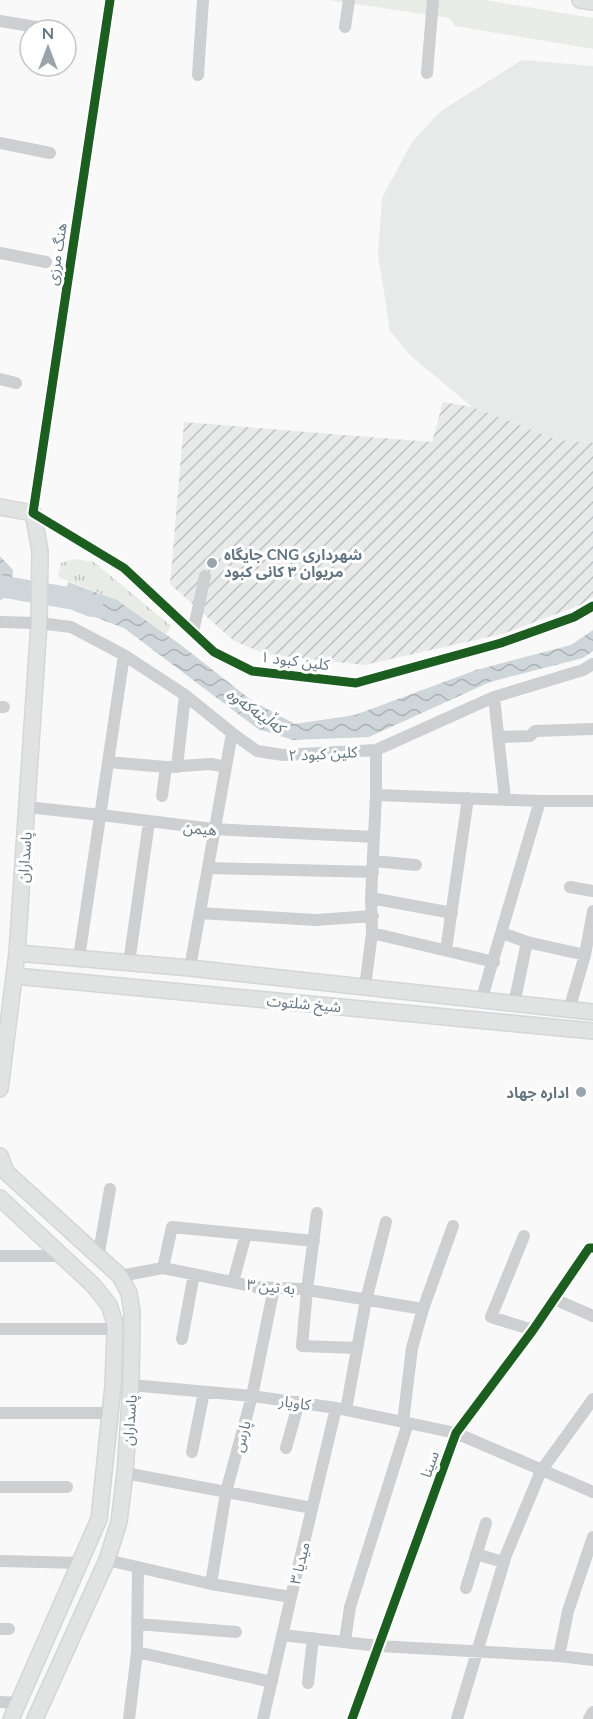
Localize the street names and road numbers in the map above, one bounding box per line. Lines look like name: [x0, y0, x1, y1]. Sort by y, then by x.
street label: هنگ مرزی: [42, 222, 71, 287]
street label: کلین کبود ۱: [260, 647, 331, 674]
street label: کلین کبود ۲: [288, 742, 359, 765]
street label: هیمن: [182, 818, 218, 839]
street label: پاسداران: [13, 831, 37, 883]
street label: شیخ شلتوت: [266, 991, 342, 1019]
street label: به تین ۳: [246, 1275, 296, 1298]
street label: کاویار: [277, 1391, 313, 1414]
street label: پاسداران: [118, 1394, 142, 1446]
street label: پارس: [228, 1418, 256, 1454]
street label: سینا: [416, 1448, 442, 1480]
street label: میدیا ۳: [285, 1540, 313, 1586]

